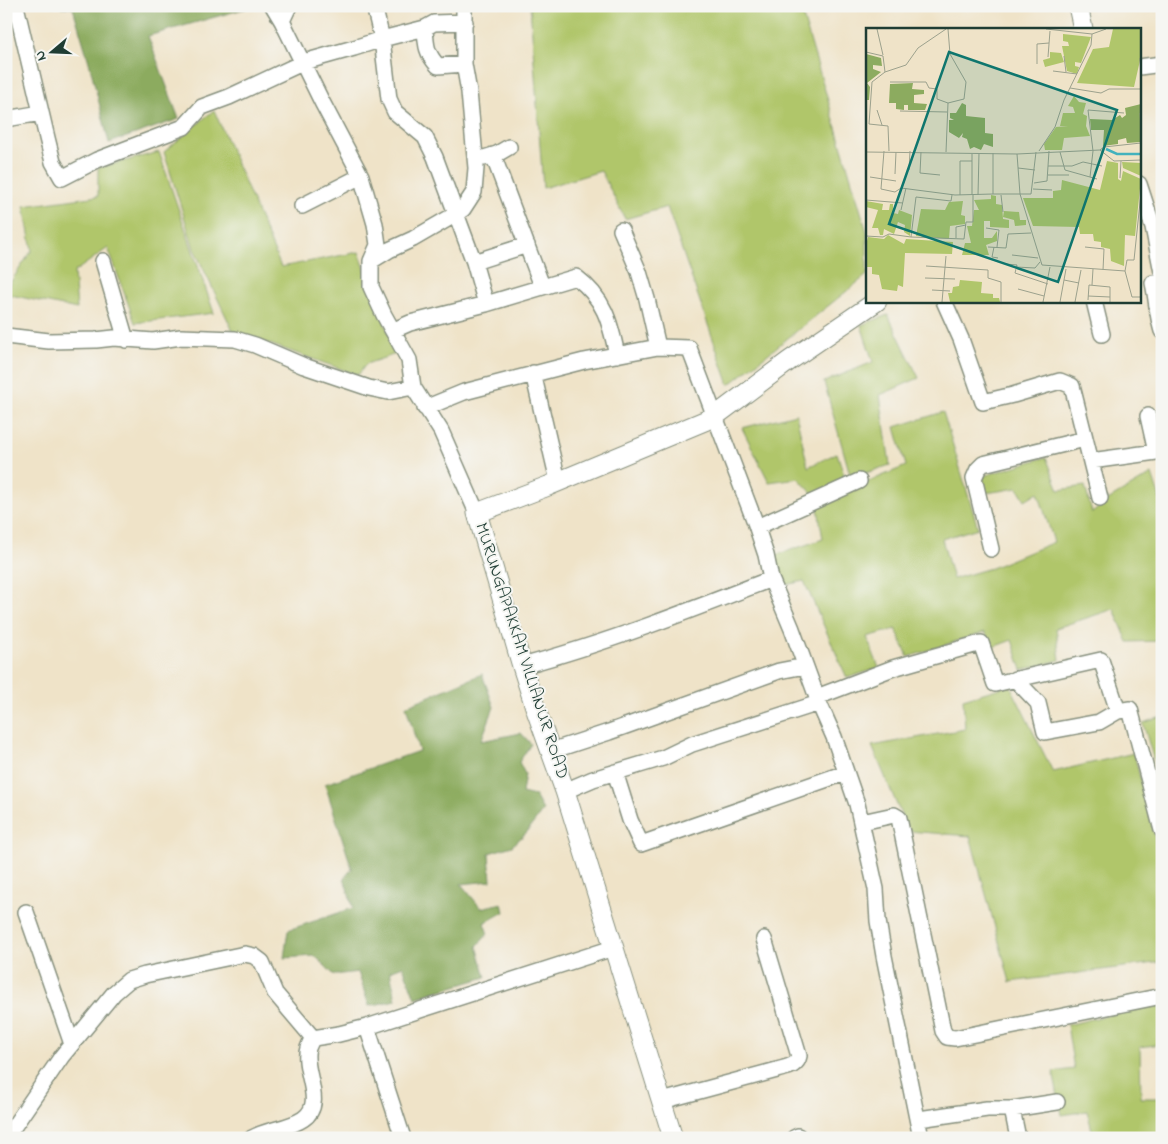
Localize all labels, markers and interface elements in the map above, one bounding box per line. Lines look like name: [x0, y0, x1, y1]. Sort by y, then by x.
north arrow: [28, 28, 78, 78]
inset map: [866, 28, 1140, 302]
text: N: [30, 48, 53, 64]
street label: MURUNGAPAKKAM VILLIANUR ROAD: [467, 519, 575, 783]

